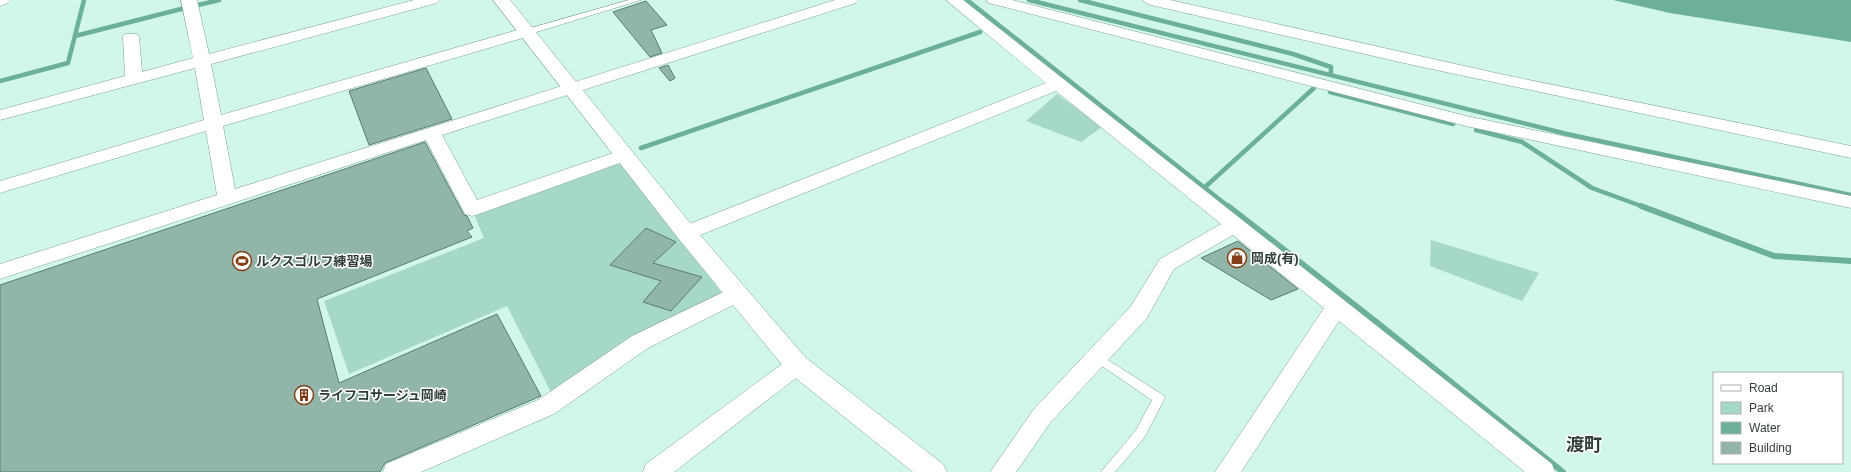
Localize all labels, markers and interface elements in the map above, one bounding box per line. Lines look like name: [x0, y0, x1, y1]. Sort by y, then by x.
shop icon: 岡成(有): [1226, 247, 1248, 269]
sports icon: ルクスゴルフ練習場: [231, 250, 253, 272]
place label: 岡成(有): [1251, 251, 1299, 266]
place label: ルクスゴルフ練習場: [256, 254, 373, 269]
legend: [1713, 372, 1843, 464]
text: Road: [1749, 381, 1778, 395]
building icon: ライフコサージュ岡崎: [293, 384, 315, 406]
place label: ライフコサージュ岡崎: [318, 388, 447, 403]
text: Park: [1749, 401, 1775, 415]
text: Water: [1749, 421, 1781, 435]
district label: 渡町: [1566, 435, 1602, 455]
text: Building: [1749, 441, 1792, 455]

